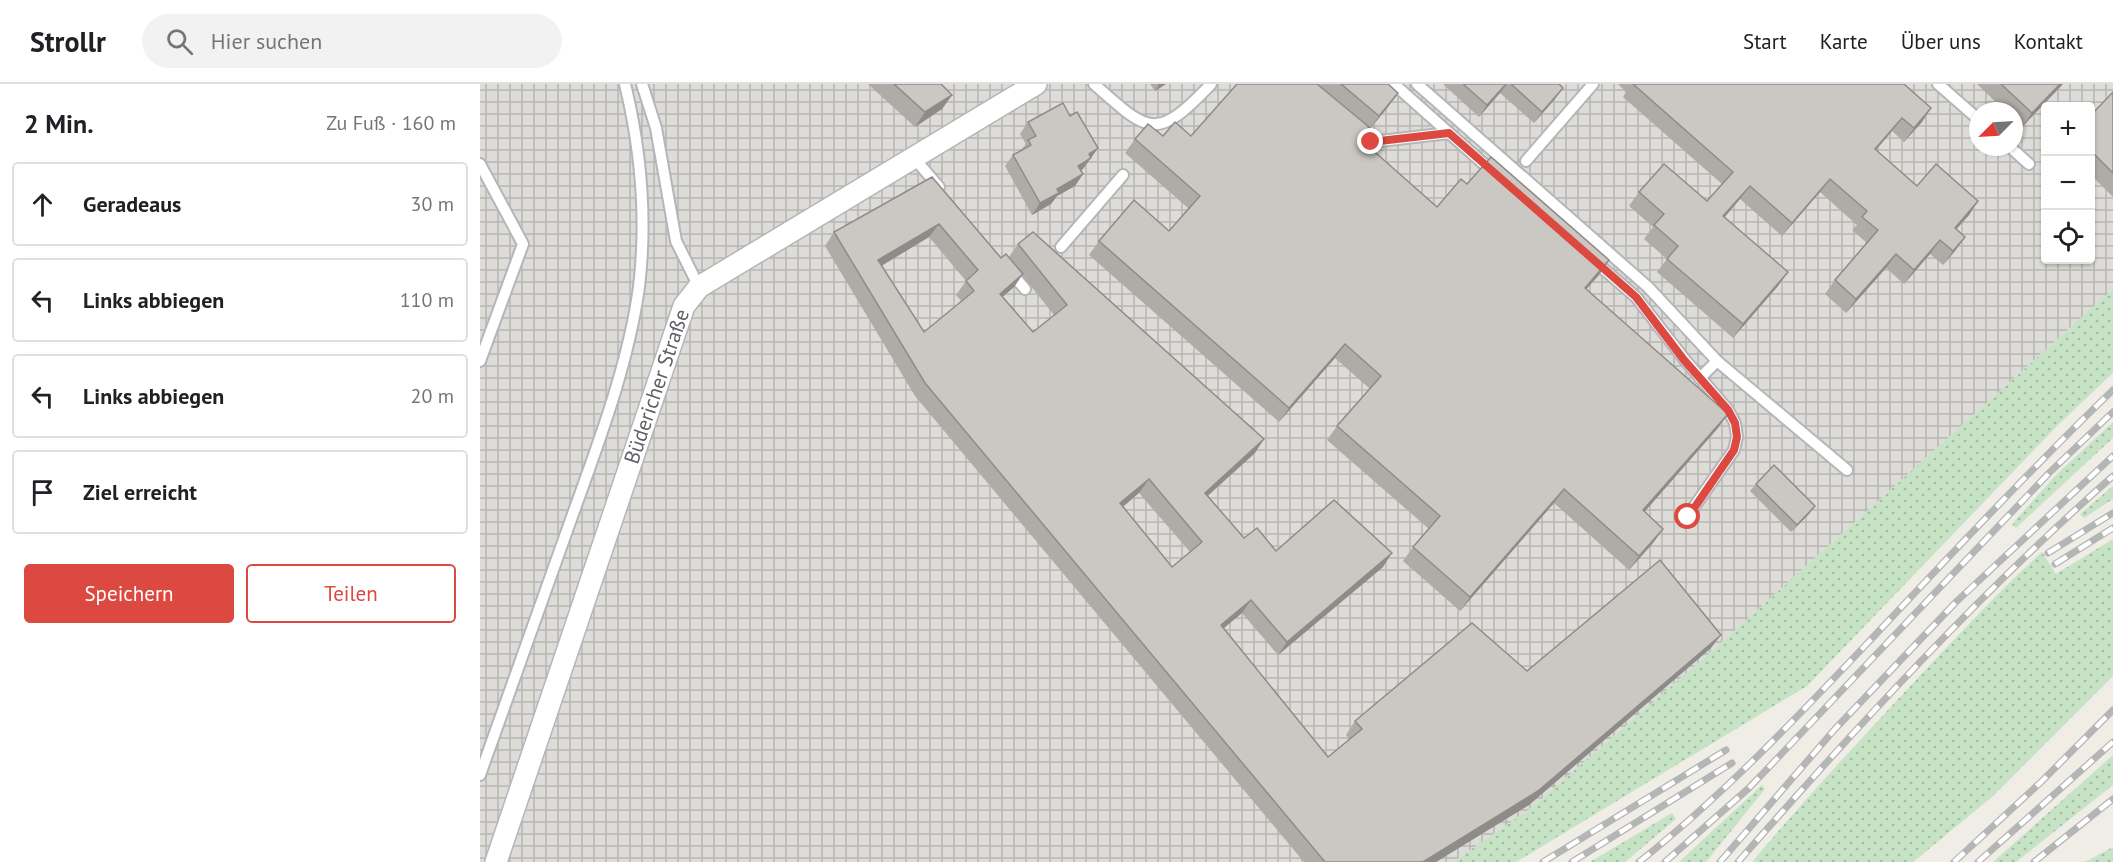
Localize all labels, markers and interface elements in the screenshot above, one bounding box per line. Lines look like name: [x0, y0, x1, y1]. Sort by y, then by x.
search box: [142, 14, 562, 68]
text: Strollr: [30, 23, 106, 60]
icon: search: [163, 25, 196, 58]
text: Hier suchen: [211, 27, 322, 55]
text: Start: [1743, 28, 1787, 55]
text: Karte: [1820, 28, 1868, 55]
text: Über uns: [1901, 28, 1981, 55]
text: Kontakt: [2014, 28, 2083, 55]
north arrow: [1969, 102, 2023, 156]
map controls: [2041, 102, 2095, 264]
button: +: [2041, 102, 2095, 156]
text: 2 Min.: [24, 107, 94, 140]
text: Zu Fuß · 160 m: [326, 110, 456, 136]
route end: [1357, 128, 1383, 154]
button: −: [2041, 156, 2095, 210]
icon: ahead: [26, 188, 59, 221]
text: Geradeaus: [83, 190, 181, 218]
text: 30 m: [411, 191, 454, 217]
button: locate: [2041, 210, 2095, 264]
icon: left: [26, 284, 59, 317]
text: Links abbiegen: [83, 286, 224, 314]
text: 110 m: [400, 287, 454, 313]
street label: Büdericher Straße: [618, 305, 695, 467]
icon: left: [26, 380, 59, 413]
text: Links abbiegen: [83, 382, 224, 410]
text: 20 m: [411, 383, 454, 409]
icon: arrive: [26, 476, 59, 509]
text: Ziel erreicht: [83, 478, 197, 506]
route start: [1674, 503, 1700, 529]
button: Speichern: [24, 564, 234, 623]
button: Teilen: [246, 564, 456, 623]

